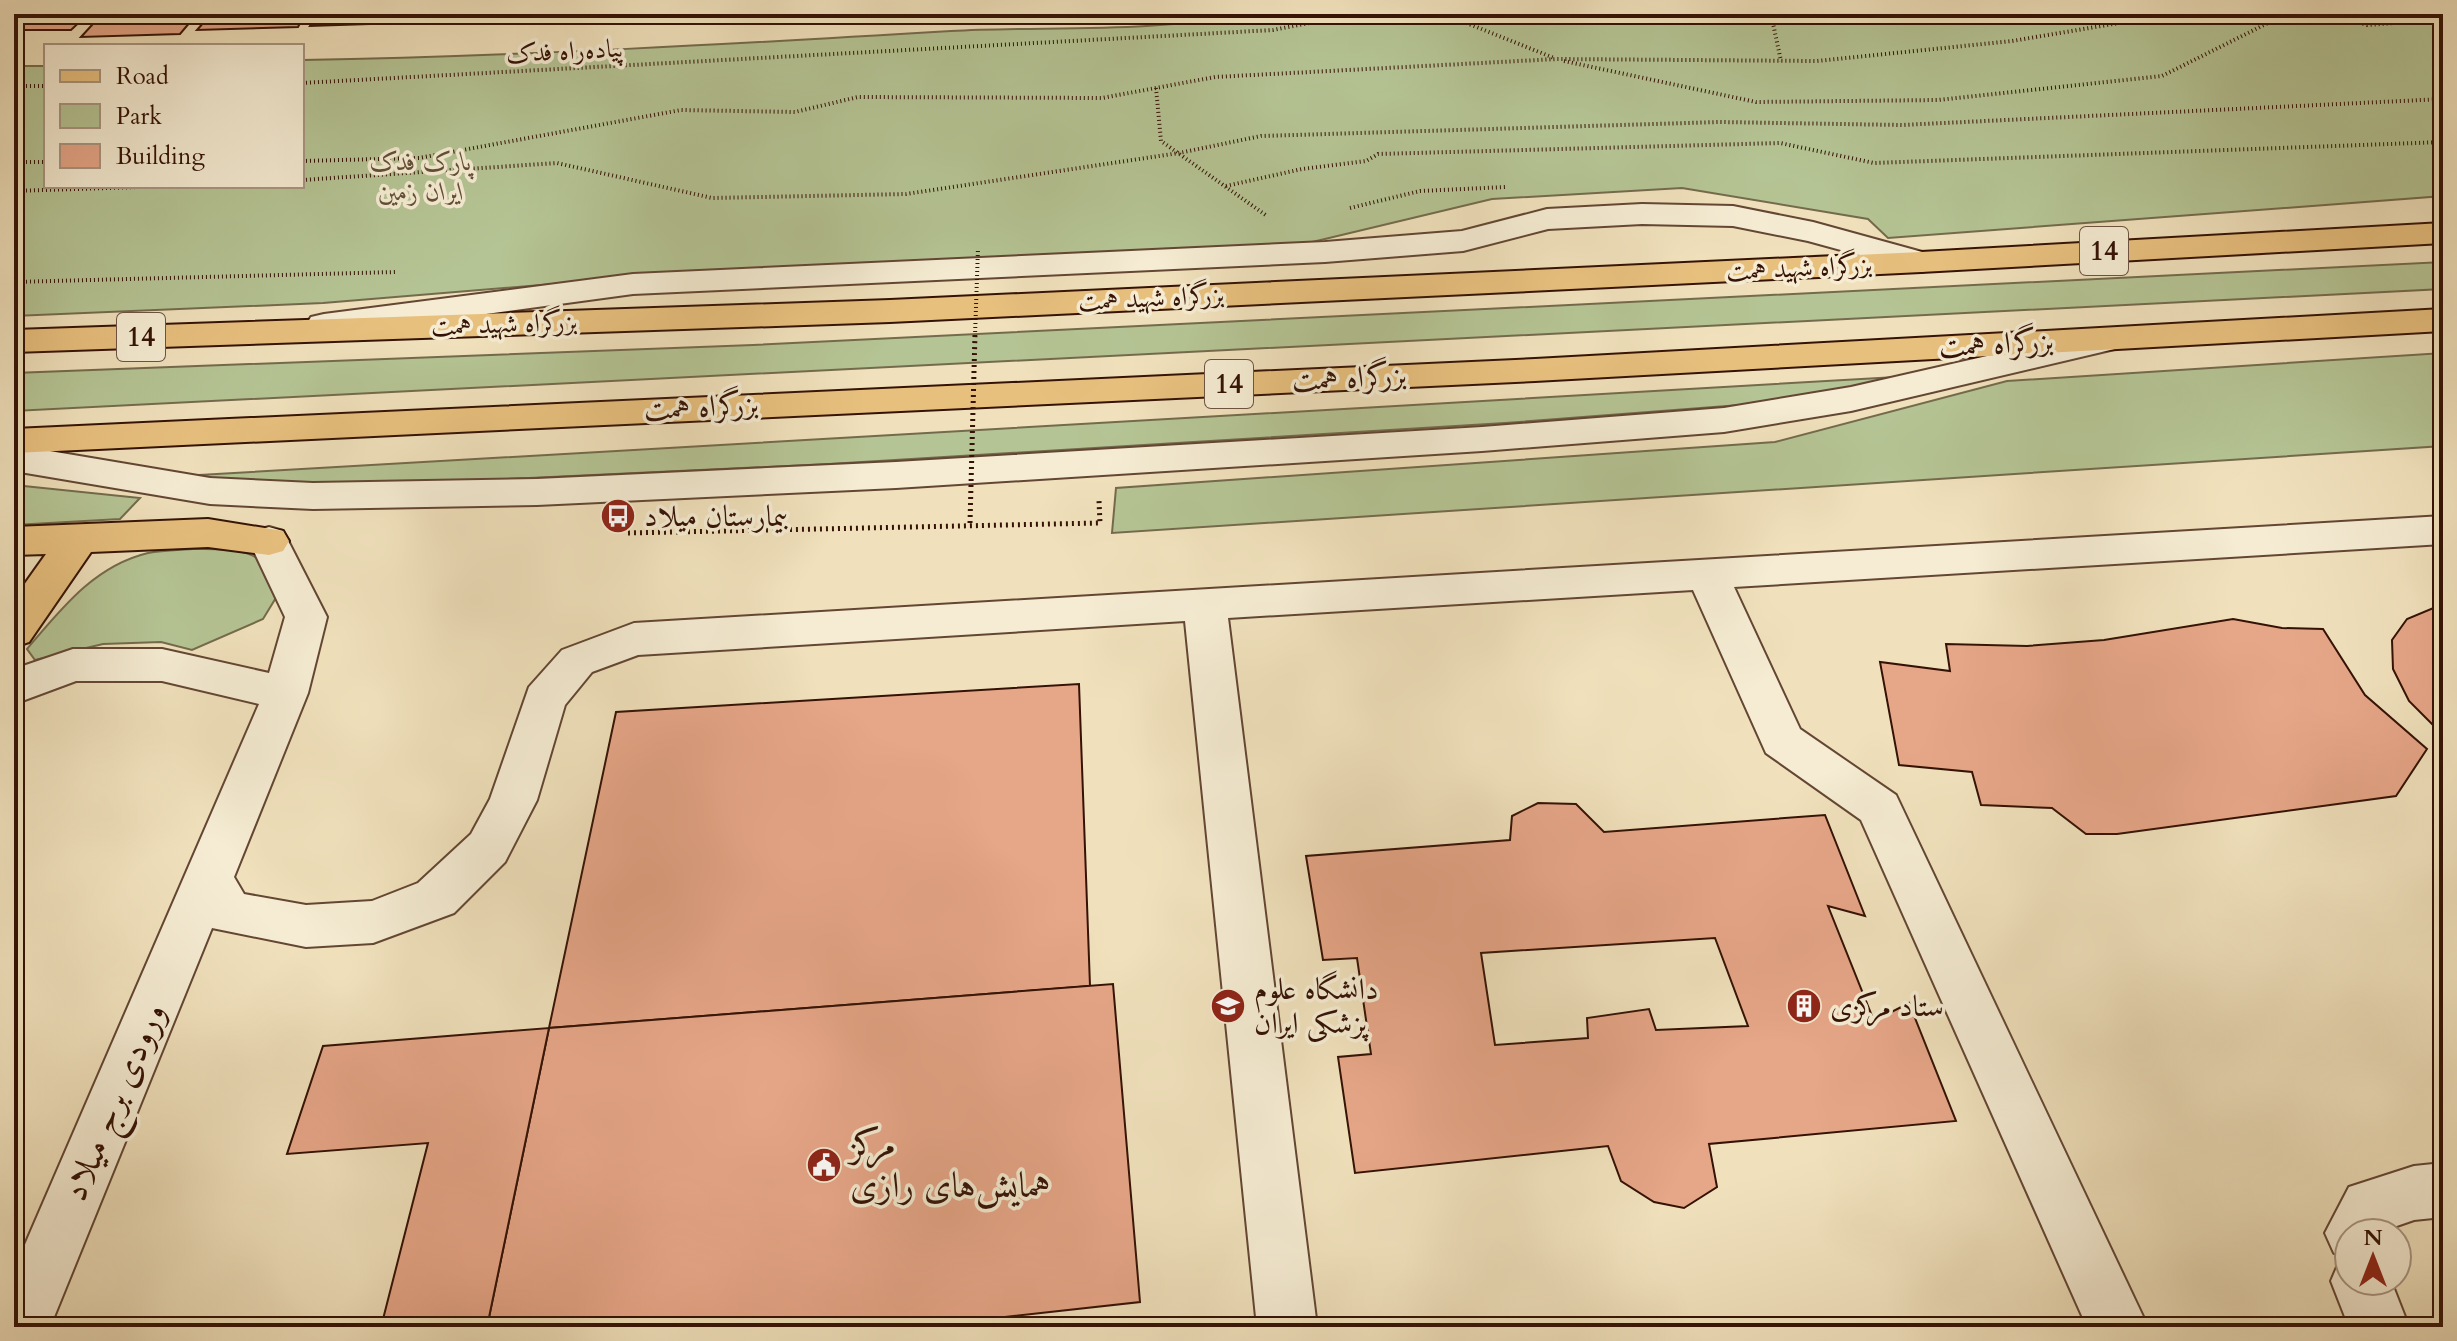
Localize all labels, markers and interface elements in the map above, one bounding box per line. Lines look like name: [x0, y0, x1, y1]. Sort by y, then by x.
street label: پیاده‌راه فدک: [505, 30, 625, 73]
legend: [44, 44, 304, 188]
text: Road: [116, 60, 169, 93]
text: Park: [116, 100, 162, 133]
text: Building: [116, 140, 206, 173]
park label: پارک فدک ایران زمین: [370, 144, 474, 209]
road number: 14: [2080, 227, 2128, 275]
street label: بزرگراه شهید همت: [1725, 247, 1873, 289]
street label: بزرگراه شهید همت: [1077, 277, 1225, 319]
street label: بزرگراه شهید همت: [430, 304, 578, 344]
road number: 14: [117, 313, 165, 361]
street label: بزرگراه همت: [1938, 321, 2054, 367]
street label: بزرگراه همت: [1291, 355, 1407, 401]
road number: 14: [1205, 360, 1253, 408]
street label: بزرگراه همت: [643, 384, 759, 430]
place label: بیمارستان میلاد: [644, 496, 788, 537]
bus stop icon: بیمارستان میلاد: [599, 497, 637, 535]
place label: دانشگاه علوم پزشکی ایران: [1254, 969, 1378, 1044]
place label: ستاد مرکزی: [1830, 986, 1944, 1027]
school or university icon: دانشگاه علوم پزشکی ایران: [1209, 987, 1247, 1025]
building icon: ستاد مرکزی: [1785, 987, 1823, 1025]
street label: ورودی برج میلاد: [50, 995, 184, 1211]
place label: مرکز همایش‌های رازی: [846, 1120, 1050, 1210]
public building icon: مرکز همایش‌های رازی: [805, 1146, 843, 1184]
north arrow: [2333, 1217, 2413, 1297]
text: N: [2363, 1223, 2383, 1253]

